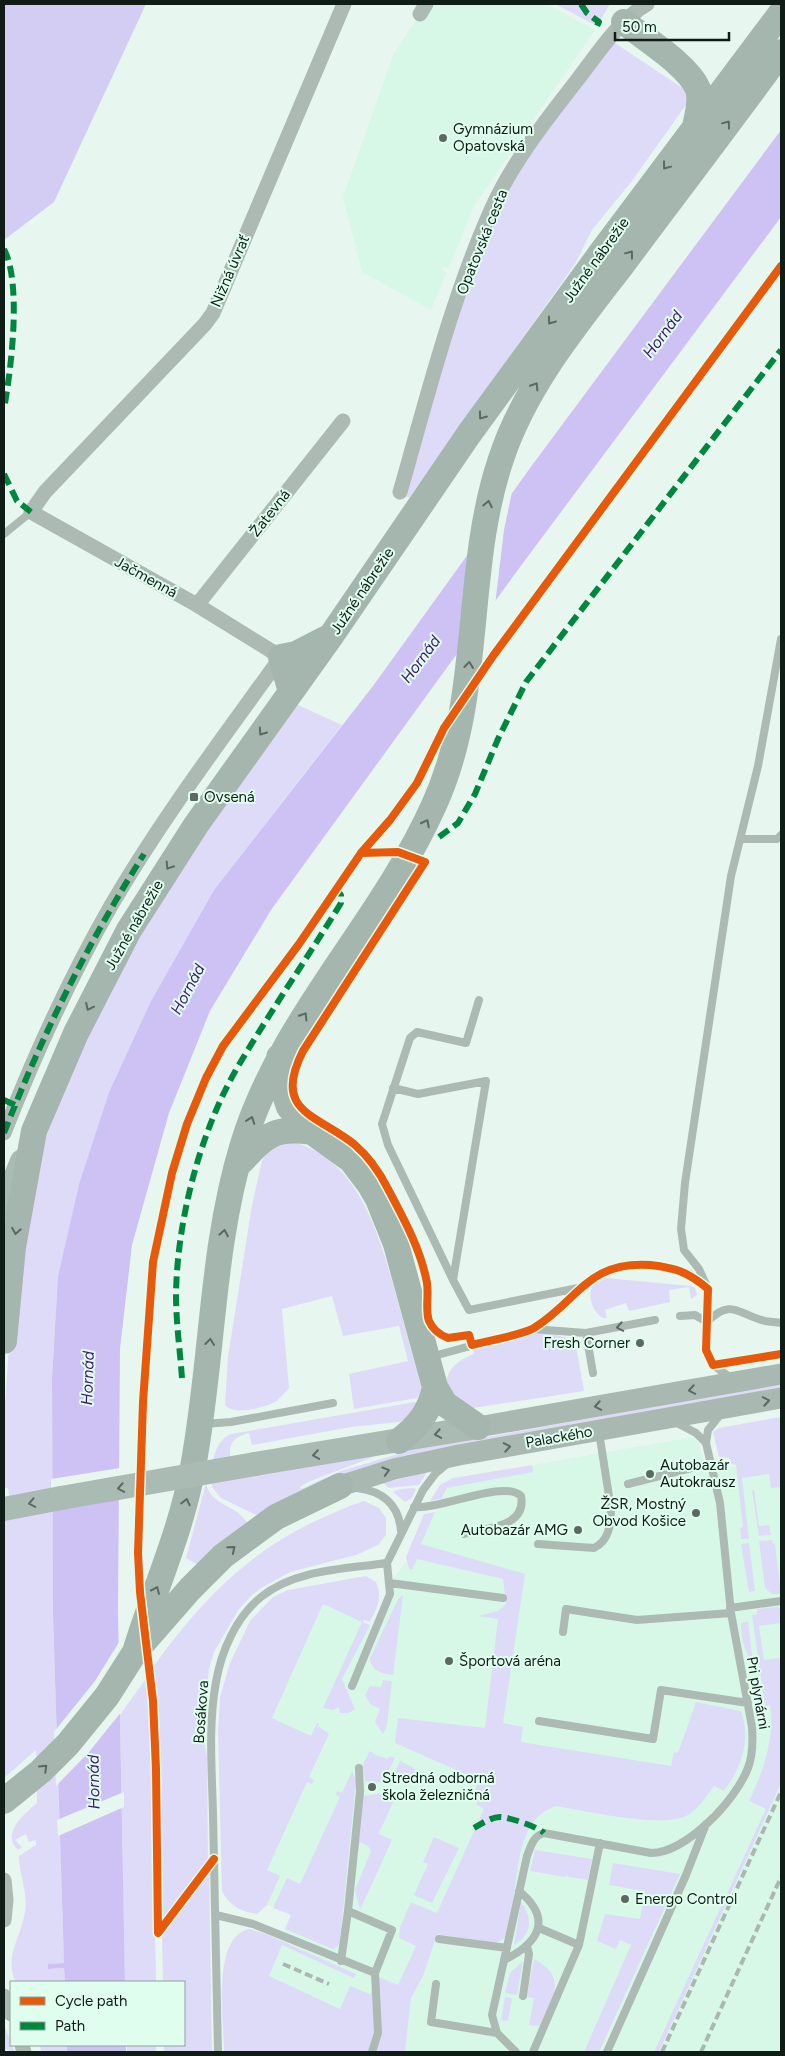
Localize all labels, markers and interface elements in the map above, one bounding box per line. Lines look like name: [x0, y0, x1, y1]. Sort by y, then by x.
scale bar: [615, 10, 729, 42]
text: 50 m: [622, 18, 657, 36]
place label: Gymnázium Opatovská: [453, 120, 533, 155]
one-way arrow: [721, 120, 730, 130]
marker: Gymnázium Opatovská: [437, 132, 449, 144]
one-way arrow: [663, 160, 672, 170]
street label: Opatovská cesta: [453, 187, 511, 297]
street label: Južné nábrežie: [559, 214, 633, 306]
street label: Nižná úvrať: [207, 232, 253, 310]
one-way arrow: [624, 250, 633, 260]
water label: Hornád: [638, 306, 687, 362]
one-way arrow: [549, 315, 557, 324]
one-way arrow: [529, 382, 539, 391]
one-way arrow: [479, 410, 488, 420]
street label: Žatevná: [246, 486, 294, 540]
one-way arrow: [483, 500, 493, 509]
street label: Južné nábrežie: [326, 544, 398, 638]
street label: Jačmenná: [112, 552, 180, 602]
water label: Hornád: [396, 631, 445, 687]
one-way arrow: [463, 661, 474, 669]
one-way arrow: [259, 726, 268, 736]
place label: Ovsená: [204, 788, 255, 806]
marker: Ovsená: [188, 791, 200, 803]
one-way arrow: [420, 819, 430, 828]
one-way arrow: [166, 860, 176, 869]
street label: Južné nábrežie: [101, 877, 167, 973]
water label: Hornád: [166, 960, 209, 1018]
one-way arrow: [85, 1002, 95, 1011]
one-way arrow: [297, 1012, 307, 1021]
one-way arrow: [246, 1116, 256, 1125]
one-way arrow: [12, 1227, 22, 1235]
one-way arrow: [218, 1229, 228, 1238]
one-way arrow: [616, 1321, 625, 1331]
place label: Fresh Corner: [543, 1334, 630, 1352]
one-way arrow: [204, 1337, 215, 1345]
marker: Fresh Corner: [634, 1337, 646, 1349]
water label: Hornád: [77, 1350, 98, 1406]
one-way arrow: [687, 1384, 696, 1394]
one-way arrow: [761, 1396, 770, 1406]
one-way arrow: [594, 1400, 603, 1410]
street label: Palackého: [524, 1422, 594, 1452]
one-way arrow: [434, 1428, 443, 1438]
one-way arrow: [502, 1442, 511, 1452]
one-way arrow: [312, 1449, 320, 1459]
place label: Autobazár Autokrausz: [660, 1456, 736, 1491]
one-way arrow: [382, 1467, 390, 1477]
marker: Autobazár Autokrausz: [644, 1468, 656, 1480]
one-way arrow: [117, 1482, 126, 1492]
place label: ŽSR, Mostný Obvod Košice: [592, 1495, 686, 1530]
one-way arrow: [28, 1498, 37, 1508]
one-way arrow: [180, 1498, 191, 1507]
marker: ŽSR, Mostný Obvod Košice: [690, 1507, 702, 1519]
place label: Autobazár AMG: [461, 1521, 568, 1539]
marker: Autobazár AMG: [572, 1524, 584, 1536]
one-way arrow: [226, 1545, 235, 1554]
one-way arrow: [150, 1586, 161, 1595]
place label: Športová aréna: [459, 1652, 561, 1670]
marker: Športová aréna: [443, 1655, 455, 1667]
street label: Pri plynárni: [743, 1655, 773, 1731]
street label: Bosákova: [190, 1680, 212, 1744]
water label: Hornád: [84, 1754, 103, 1809]
one-way arrow: [38, 1765, 47, 1774]
place label: Stredná odborná škola železničná: [382, 1769, 495, 1804]
marker: Stredná odborná škola železničná: [366, 1781, 378, 1793]
place label: Energo Control: [635, 1890, 737, 1908]
marker: Energo Control: [619, 1893, 631, 1905]
legend: [10, 1981, 185, 2046]
text: Cycle path: [55, 1992, 127, 2010]
text: Path: [55, 2017, 85, 2035]

